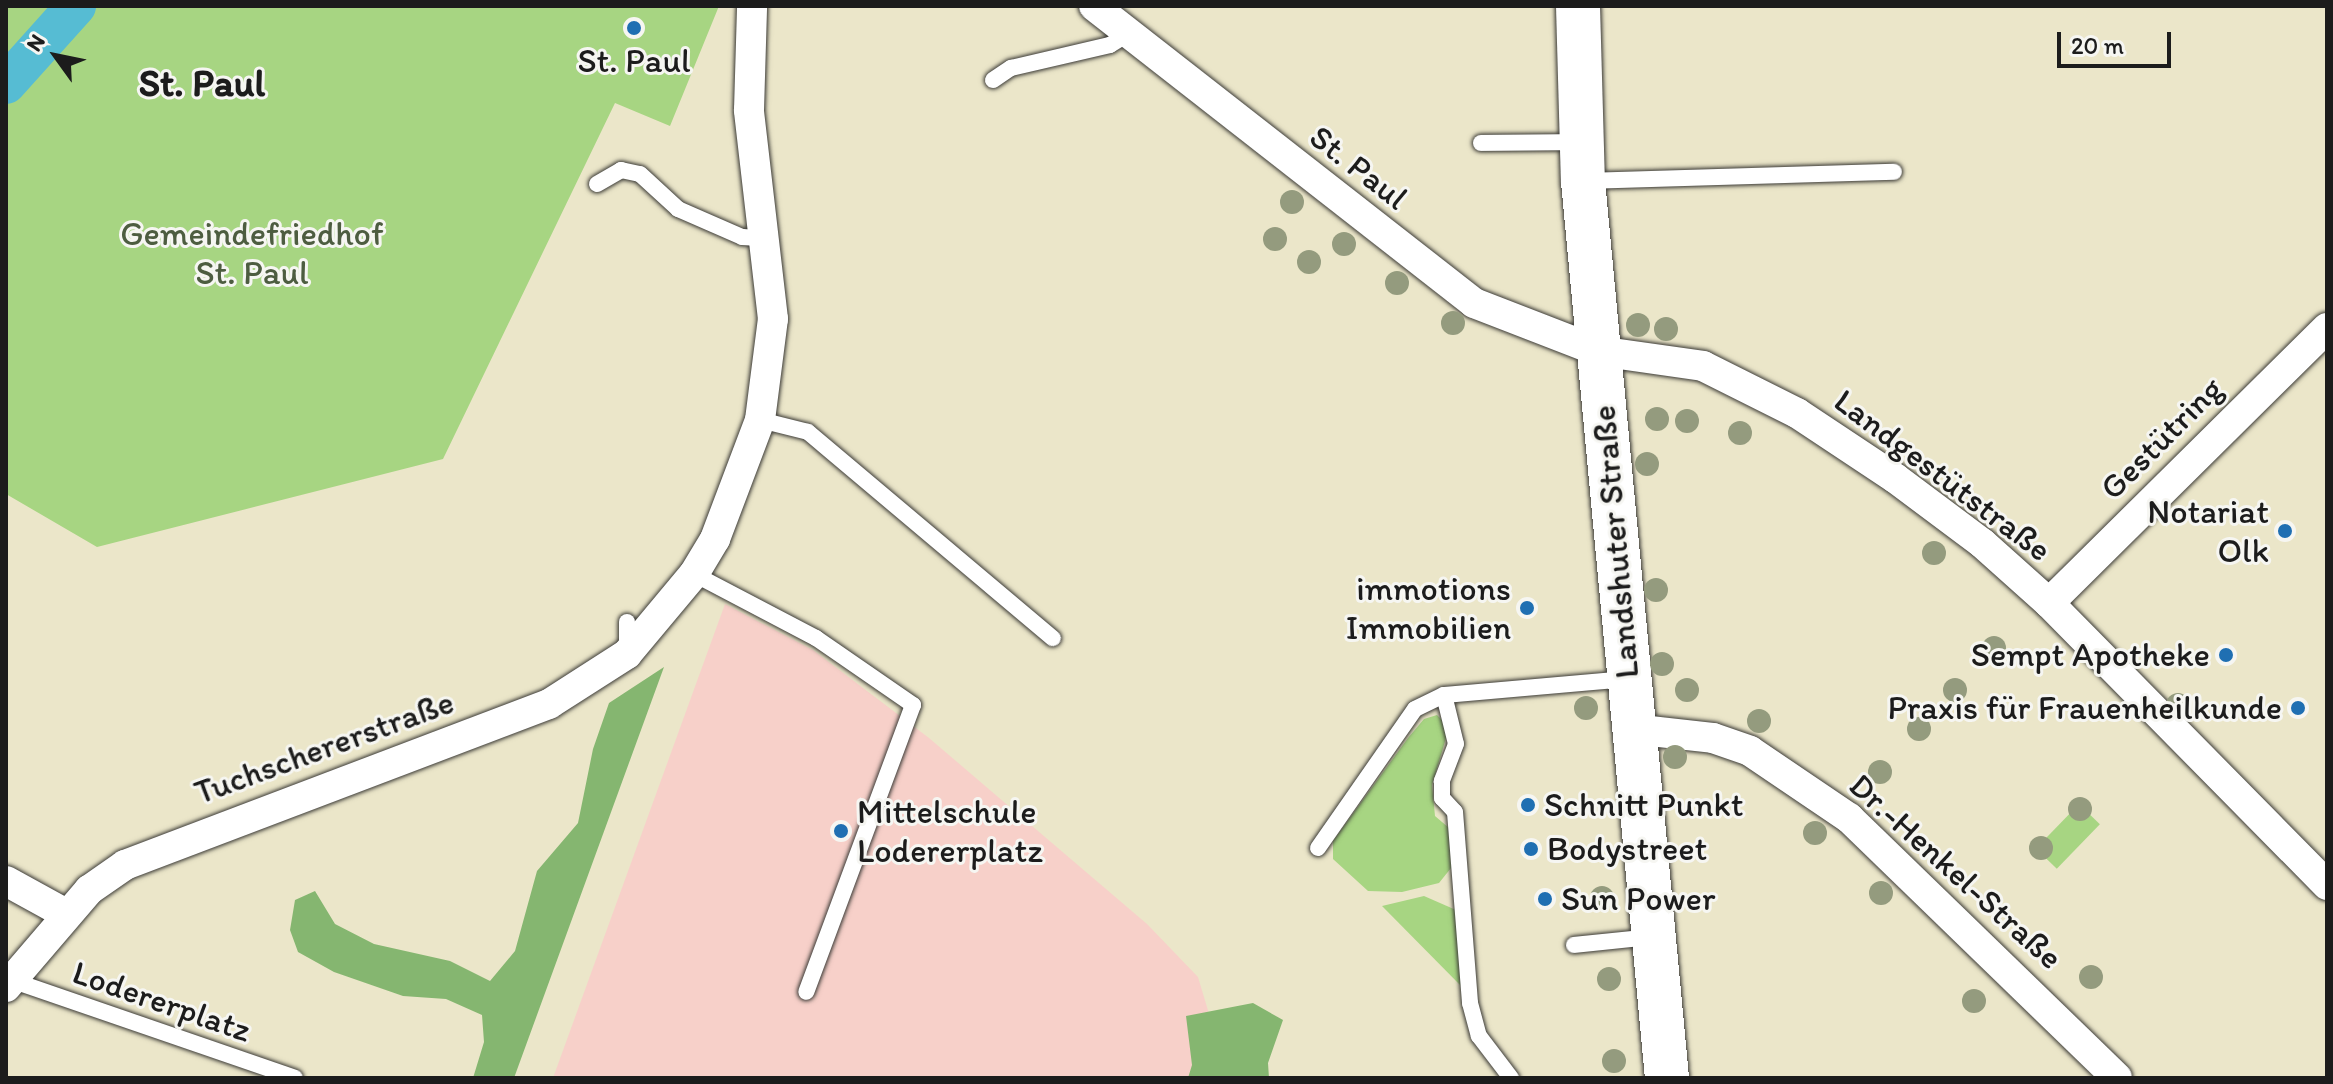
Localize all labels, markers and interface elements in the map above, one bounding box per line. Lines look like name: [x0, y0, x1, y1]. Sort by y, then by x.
north arrow: [16, 16, 96, 96]
scale bar: [2061, 16, 2175, 66]
marker: St. Paul: [625, 19, 643, 37]
text: N: [20, 29, 51, 56]
text: 20 m: [2071, 31, 2124, 60]
place label: St. Paul: [578, 41, 690, 81]
district label: St. Paul: [139, 61, 265, 107]
street label: St. Paul: [1302, 116, 1416, 218]
park label: Gemeindefriedhof St. Paul: [120, 213, 384, 292]
street label: Gestütring: [2091, 368, 2231, 508]
street label: Landgestütstraße: [1826, 380, 2060, 570]
street label: Landshuter Straße: [1583, 404, 1647, 680]
place label: Notariat Olk: [2147, 491, 2269, 570]
marker: Notariat Olk: [2276, 522, 2294, 540]
place label: immotions Immobilien: [1346, 568, 1511, 648]
marker: immotions Immobilien: [1518, 599, 1536, 617]
place label: Sempt Apotheke: [1971, 635, 2210, 675]
marker: Sempt Apotheke: [2217, 646, 2235, 664]
street label: Tuchschererstraße: [189, 681, 459, 813]
place label: Praxis für Frauenheilkunde: [1887, 688, 2282, 728]
marker: Praxis für Frauenheilkunde: [2289, 699, 2307, 717]
street label: Dr.-Henkel-Straße: [1841, 765, 2071, 977]
place label: Schnitt Punkt: [1544, 785, 1744, 825]
place label: Mittelschule Lodererplatz: [857, 791, 1043, 870]
marker: Schnitt Punkt: [1519, 796, 1537, 814]
marker: Mittelschule Lodererplatz: [832, 822, 850, 840]
place label: Bodystreet: [1547, 829, 1707, 869]
marker: Bodystreet: [1522, 840, 1540, 858]
place label: Sun Power: [1561, 879, 1714, 919]
marker: Sun Power: [1536, 890, 1554, 908]
street label: Lodererplatz: [67, 951, 257, 1051]

